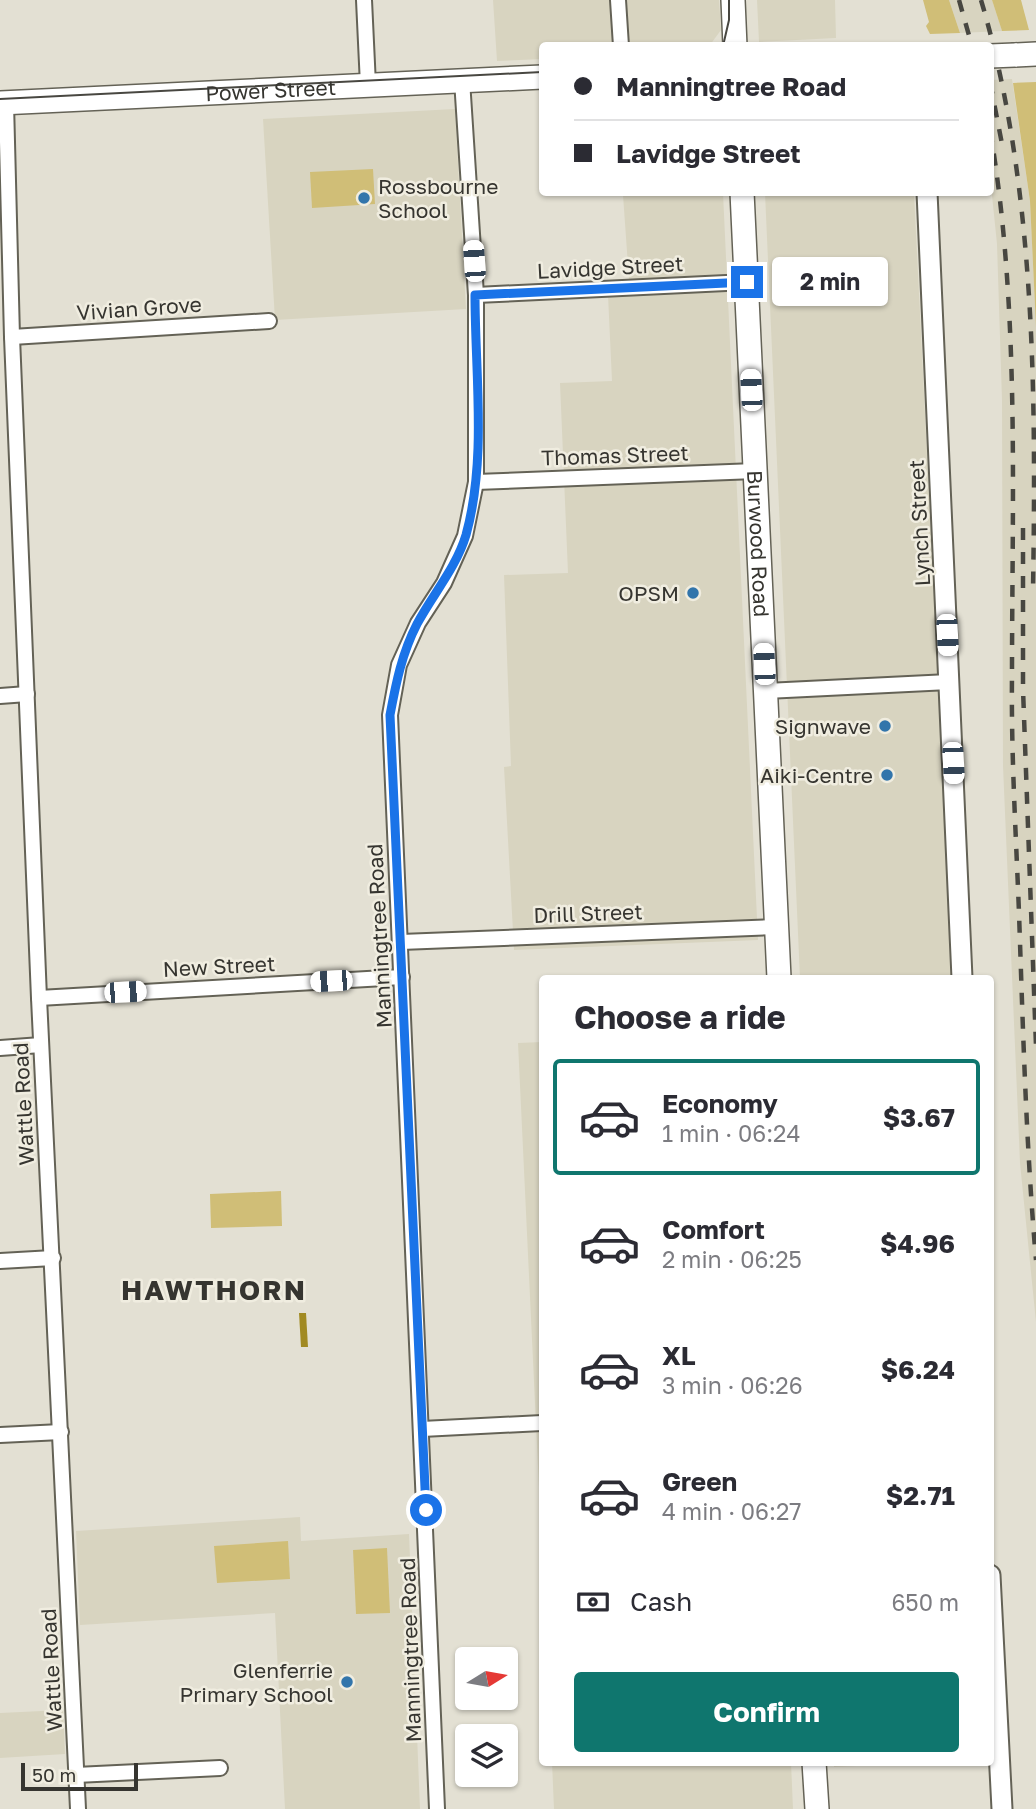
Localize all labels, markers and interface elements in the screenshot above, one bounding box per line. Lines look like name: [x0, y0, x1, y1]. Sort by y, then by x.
text: Manningtree Road: [616, 71, 846, 102]
street label: Power Street: [205, 74, 337, 106]
text: Lavidge Street: [616, 138, 801, 169]
place label: Rossbourne School: [378, 173, 498, 223]
marker: Rossbourne School: [356, 190, 372, 206]
car: [463, 239, 486, 283]
street label: Lavidge Street: [536, 250, 684, 284]
callout: 2 min: [772, 258, 887, 306]
route end: [731, 266, 763, 298]
text: 2 min: [800, 267, 860, 295]
street label: Vivian Grove: [75, 291, 203, 325]
car: [740, 368, 763, 412]
street label: Thomas Street: [541, 439, 689, 471]
street label: Lynch Street: [903, 459, 935, 587]
street label: Burwood Road: [742, 470, 775, 618]
place label: OPSM: [618, 580, 679, 606]
marker: OPSM: [685, 585, 701, 601]
car: [936, 613, 959, 657]
car: [753, 642, 776, 686]
place label: Signwave: [775, 713, 871, 739]
marker: Signwave: [877, 718, 893, 734]
car: [942, 741, 965, 785]
place label: Aiki-Centre: [760, 762, 873, 788]
marker: Aiki-Centre: [879, 767, 895, 783]
street label: Manningtree Road: [361, 843, 397, 1029]
street label: Drill Street: [533, 898, 643, 928]
street label: New Street: [162, 950, 276, 982]
car: [310, 969, 353, 993]
car: [104, 980, 147, 1004]
text: Choose a ride: [574, 998, 786, 1036]
street label: Wattle Road: [7, 1042, 39, 1166]
icon: car: [578, 1086, 641, 1149]
text: Economy: [662, 1088, 778, 1119]
text: $3.67: [883, 1102, 955, 1133]
text: 1 min · 06:24: [662, 1119, 800, 1147]
icon: car: [578, 1212, 641, 1275]
text: Comfort: [662, 1214, 765, 1245]
text: $4.96: [880, 1228, 955, 1259]
text: 2 min · 06:25: [662, 1245, 802, 1273]
district label: HAWTHORN: [121, 1273, 307, 1306]
icon: car: [578, 1338, 641, 1401]
text: XL: [662, 1340, 696, 1371]
text: $6.24: [881, 1354, 955, 1385]
text: 3 min · 06:26: [662, 1371, 803, 1399]
icon: car: [578, 1464, 641, 1527]
text: Green: [662, 1466, 737, 1497]
text: $2.71: [886, 1480, 955, 1511]
route start: [410, 1494, 442, 1526]
text: 4 min · 06:27: [662, 1497, 801, 1525]
street label: Manningtree Road: [394, 1557, 426, 1743]
icon: cash: [574, 1583, 612, 1621]
text: Cash: [630, 1586, 692, 1617]
text: 650 m: [891, 1588, 959, 1616]
street label: Wattle Road: [35, 1608, 67, 1732]
north arrow: [455, 1647, 518, 1710]
map controls: [455, 1647, 518, 1787]
place label: Glenferrie Primary School: [179, 1657, 333, 1707]
button: Confirm: [574, 1672, 959, 1752]
marker: Glenferrie Primary School: [339, 1674, 355, 1690]
button: layers: [455, 1724, 518, 1787]
scale bar: [21, 1760, 138, 1792]
text: 50 m: [32, 1763, 76, 1786]

